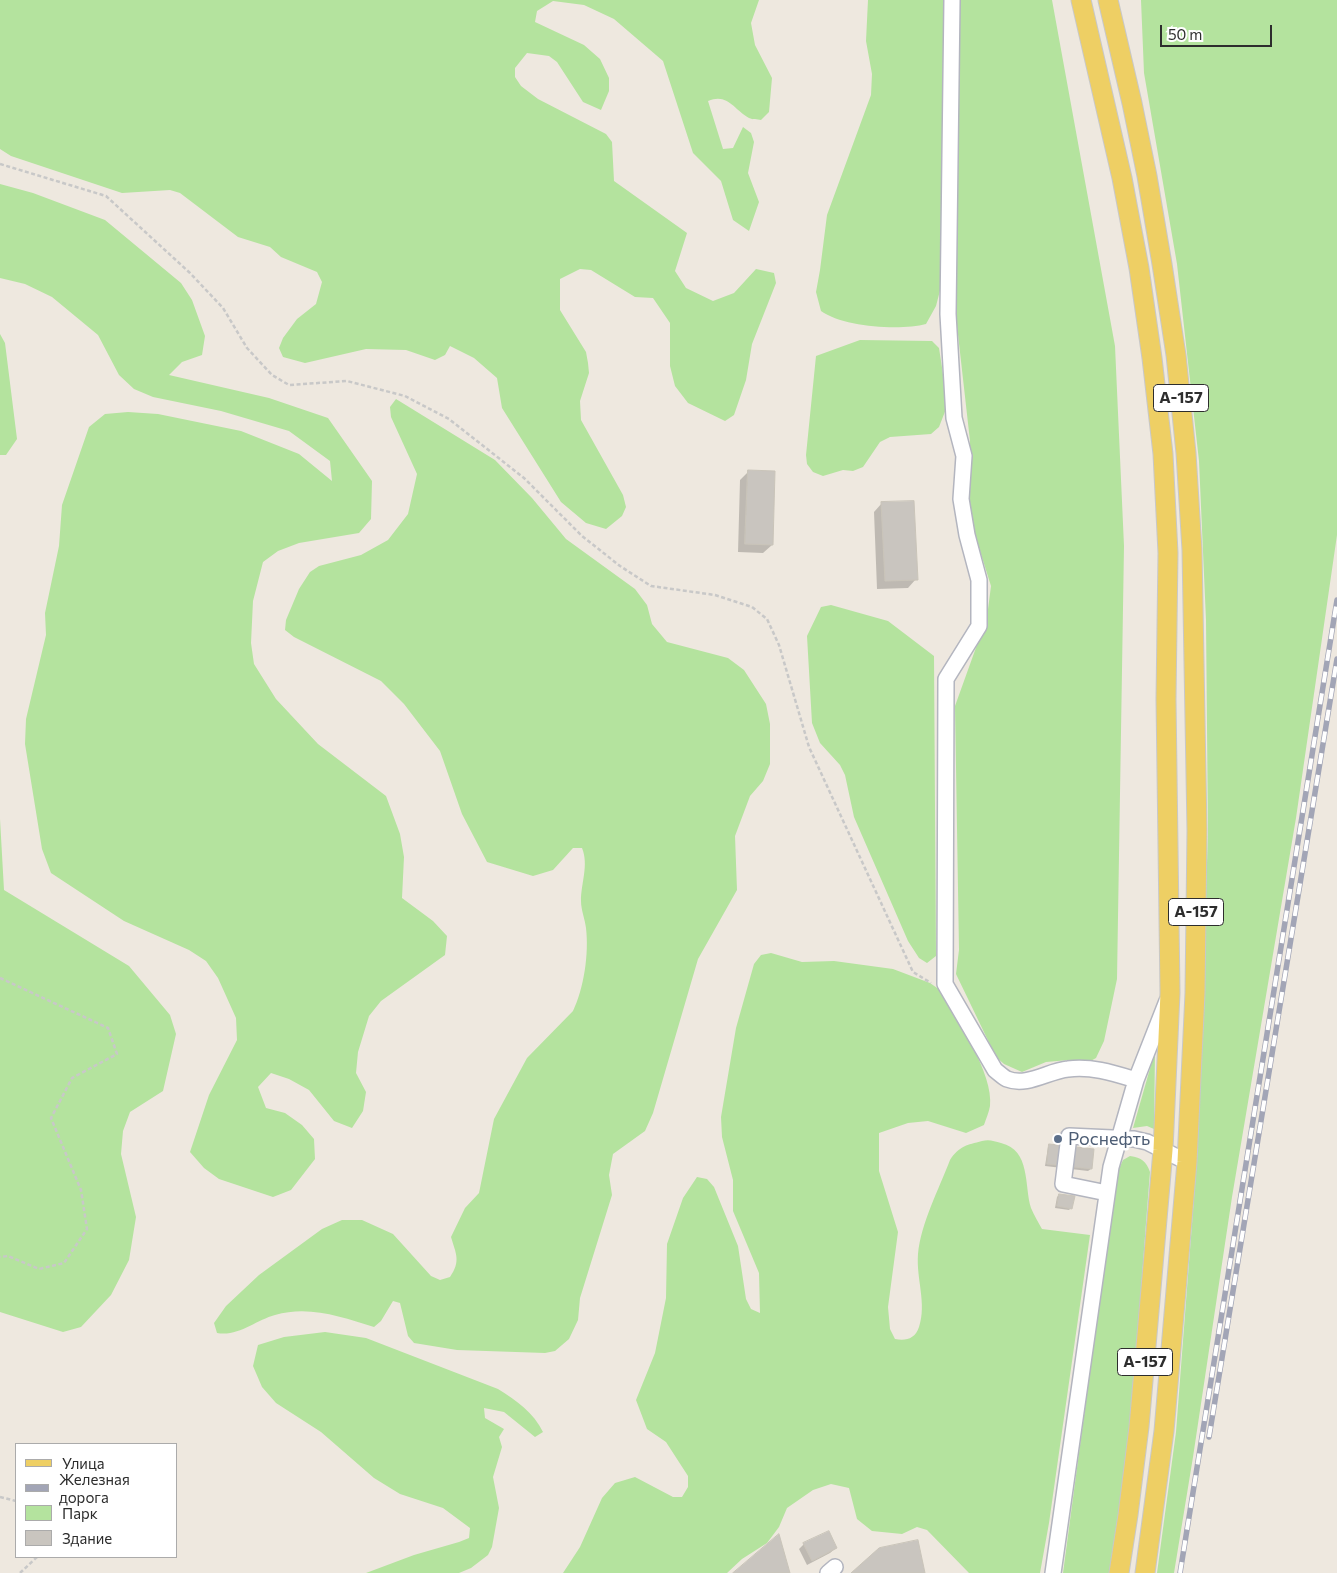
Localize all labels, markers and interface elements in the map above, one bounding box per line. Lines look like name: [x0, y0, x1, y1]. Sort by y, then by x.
scale bar: [1162, 15, 1274, 47]
text: 50 m: [1168, 25, 1202, 43]
road number: А-157: [1154, 384, 1208, 412]
road number: А-157: [1168, 899, 1224, 926]
place label: Роснефть: [1068, 1128, 1150, 1150]
marker: Роснефть: [1052, 1133, 1064, 1145]
road number: А-157: [1118, 1348, 1172, 1375]
legend: [15, 1443, 178, 1558]
text: Улица: [62, 1454, 104, 1472]
text: Железная дорога: [59, 1470, 130, 1506]
text: Парк: [62, 1504, 98, 1522]
text: Здание: [62, 1529, 112, 1547]

